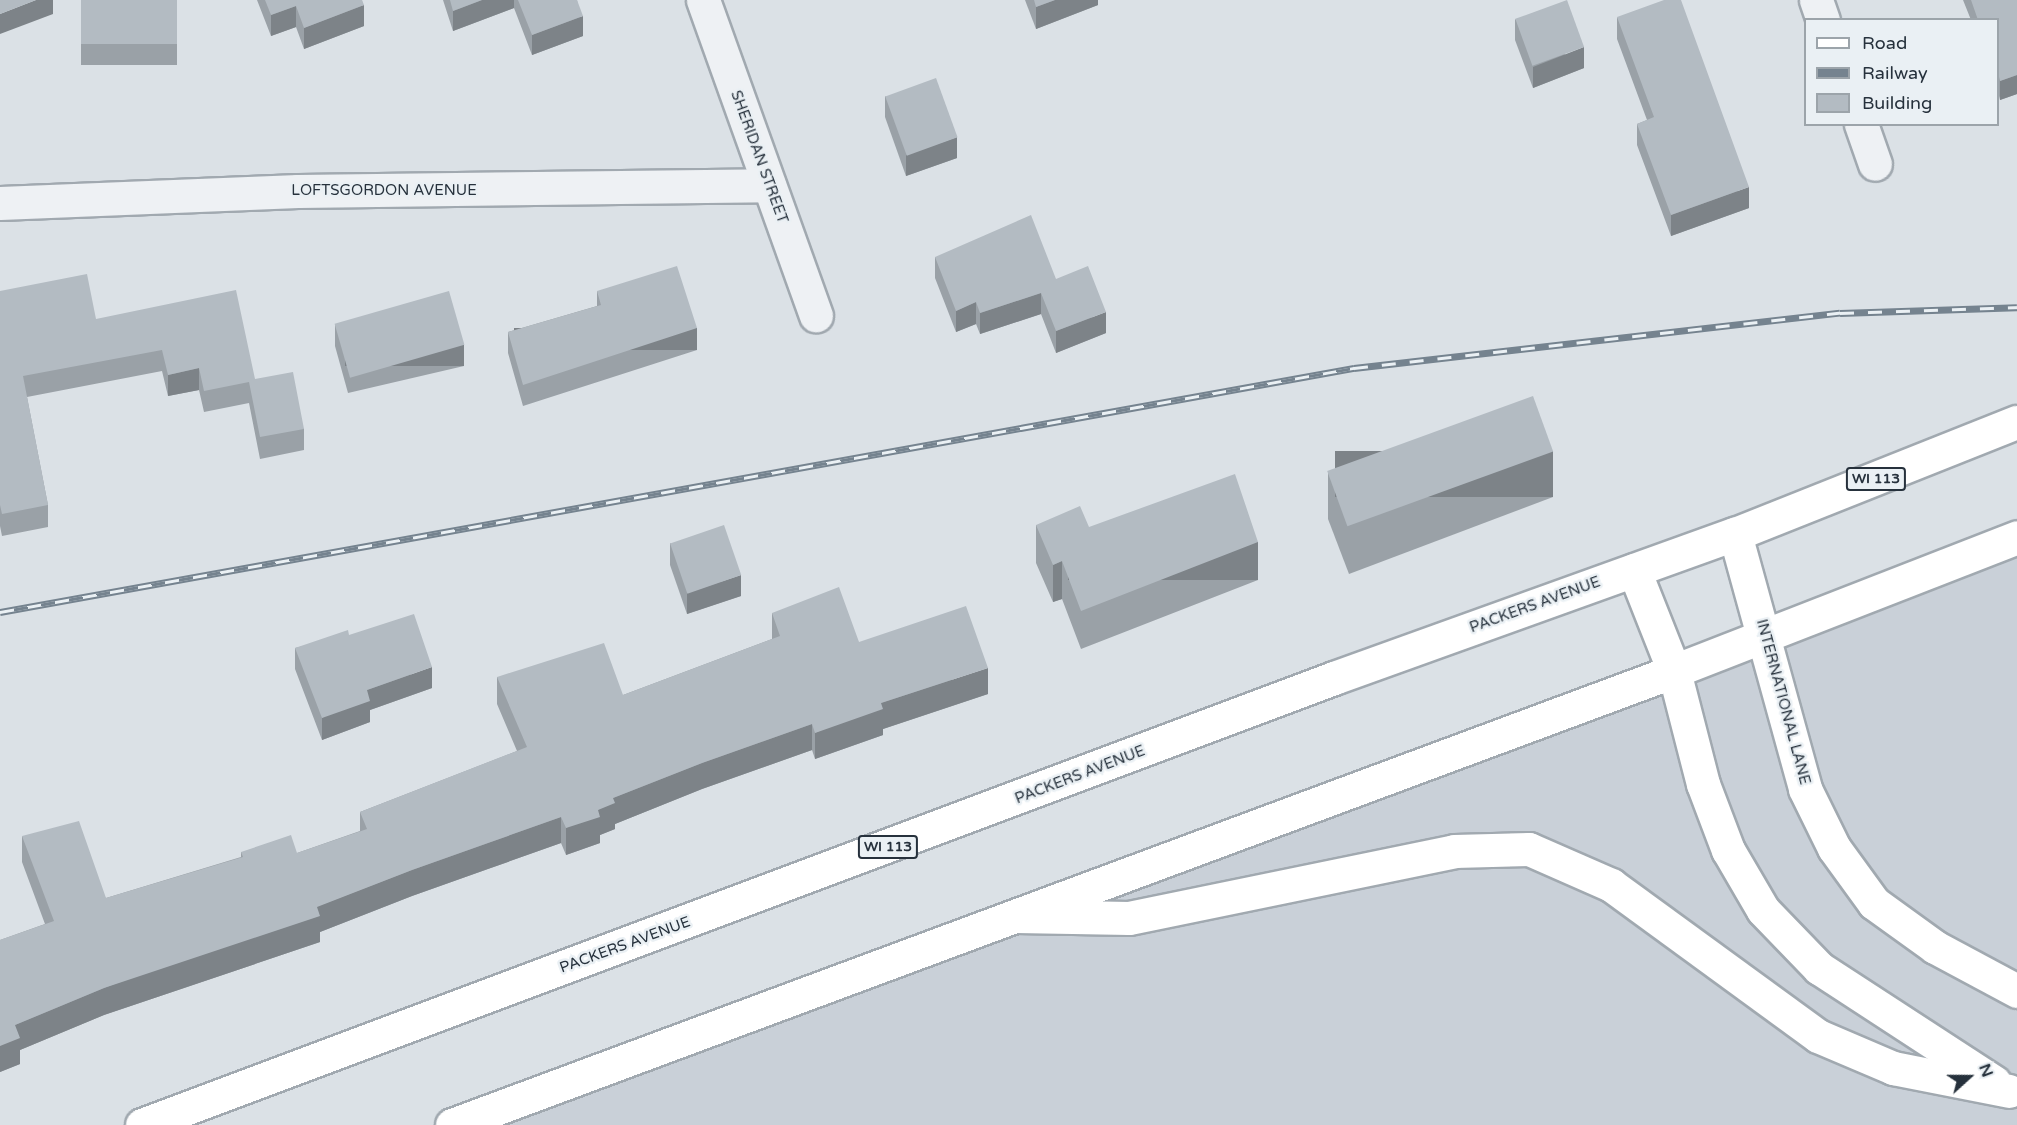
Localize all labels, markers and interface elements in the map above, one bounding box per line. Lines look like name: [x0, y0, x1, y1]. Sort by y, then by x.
legend: [1804, 18, 1999, 126]
text: Road: [1862, 32, 1907, 54]
text: Railway: [1862, 62, 1928, 84]
street label: SHERIDAN STREET: [727, 88, 791, 226]
text: Building: [1862, 92, 1932, 114]
street label: LOFTSGORDON AVENUE: [291, 182, 477, 200]
road number: WI 113: [1844, 468, 1908, 490]
street label: PACKERS AVENUE: [1467, 573, 1603, 637]
street label: INTERNATIONAL LANE: [1752, 617, 1814, 787]
street label: PACKERS AVENUE: [1012, 742, 1148, 808]
road number: WI 113: [856, 836, 920, 858]
street label: PACKERS AVENUE: [557, 913, 693, 977]
north arrow: [1939, 1047, 1999, 1107]
text: N: [1974, 1061, 1997, 1080]

